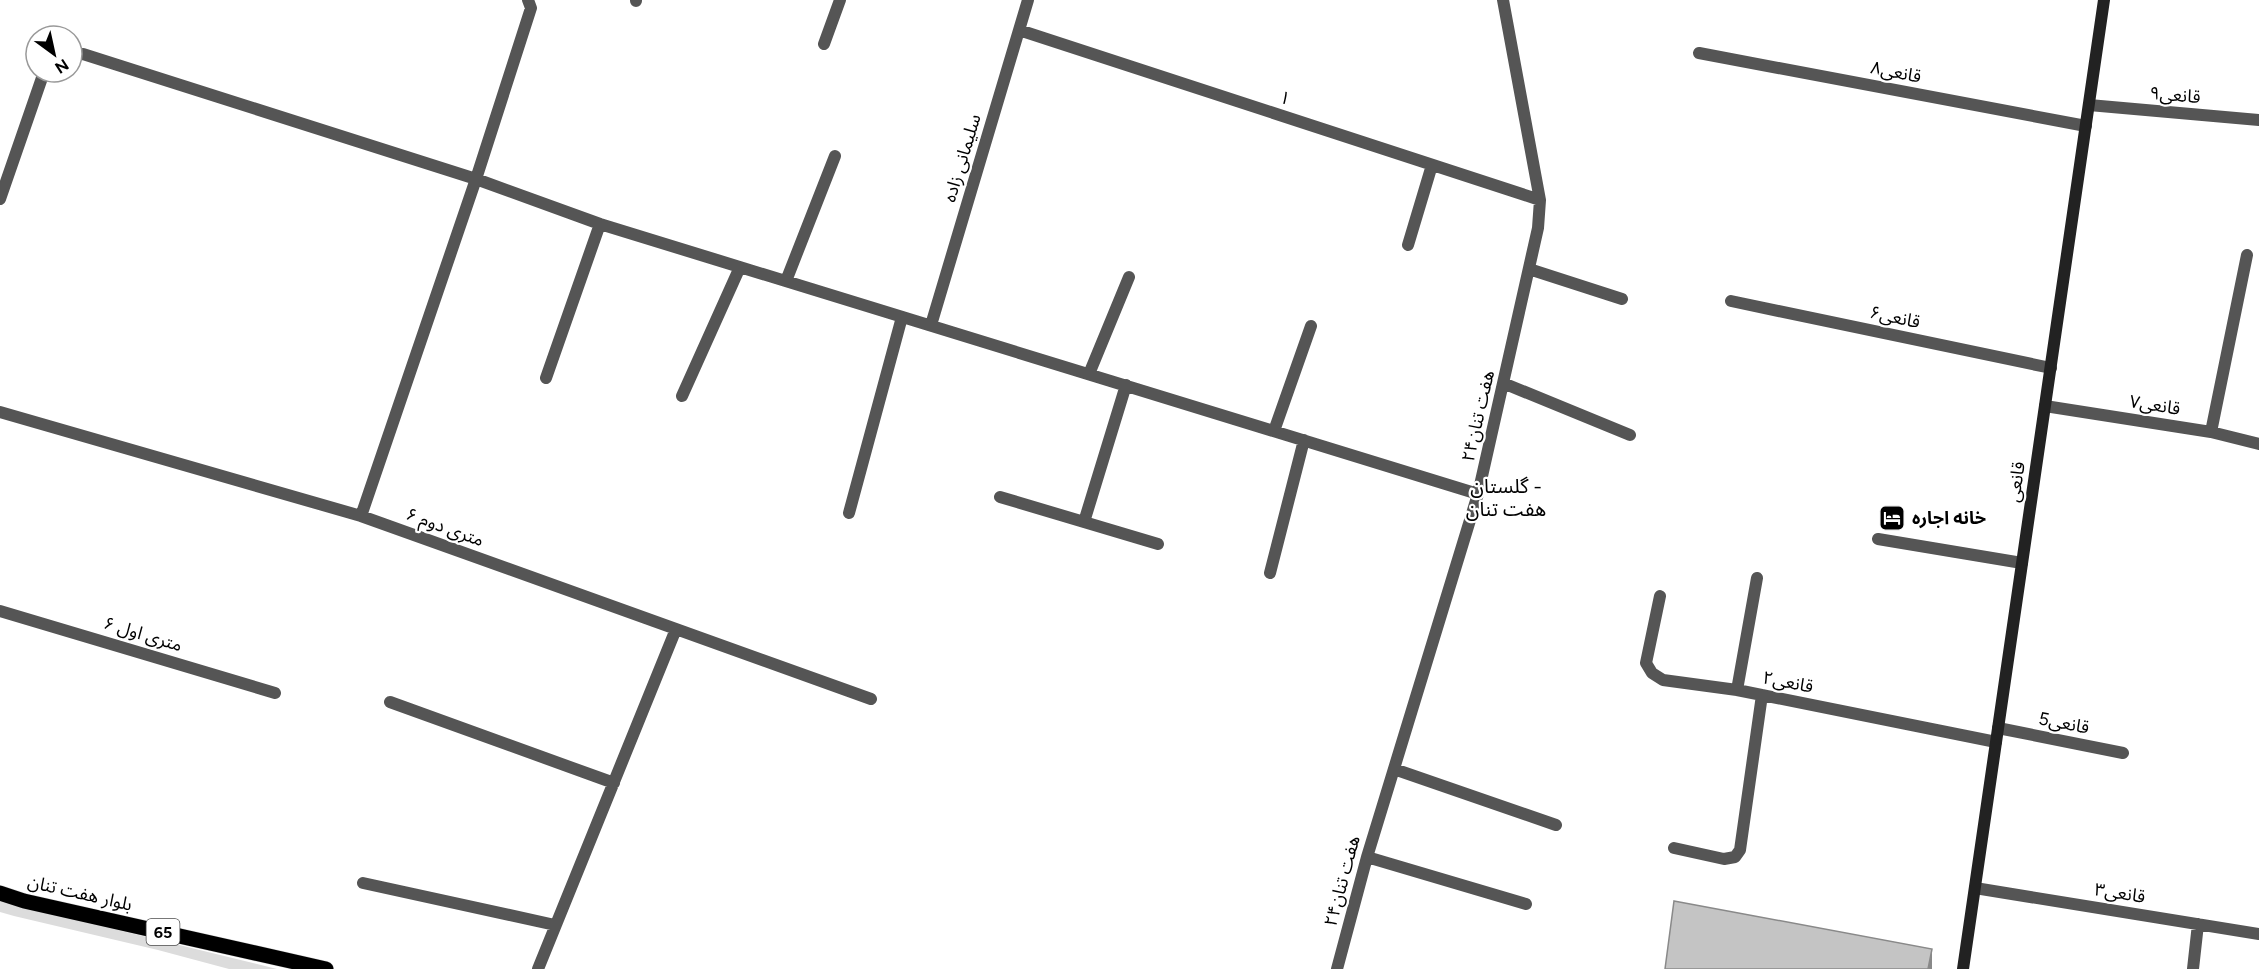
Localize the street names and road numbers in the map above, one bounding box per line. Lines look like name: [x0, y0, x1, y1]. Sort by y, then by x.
street label: ۸قانعی: [1869, 56, 1923, 88]
street label: ۹قانعی: [2149, 82, 2201, 108]
street label: ۱: [1277, 86, 1293, 110]
street label: سلیمانی زاده: [938, 111, 986, 205]
street label: ۶قانعی: [1868, 301, 1922, 333]
street label: هفت تنان۲۴: [1457, 368, 1499, 464]
street label: ۷قانعی: [2128, 390, 2182, 420]
street label: قانعی: [2002, 460, 2030, 504]
street label: ۶ متری دوم: [402, 503, 487, 554]
street label: ۶ متری اول: [101, 612, 185, 656]
street label: ۲قانعی: [1761, 666, 1815, 698]
street label: 5قانعی: [2037, 707, 2091, 739]
street label: هفت تنان۲۴: [1319, 833, 1365, 929]
street label: بلوار هفت تنان: [26, 870, 134, 916]
street label: ۳قانعی: [2093, 878, 2147, 908]
road number: 65: [146, 919, 180, 945]

